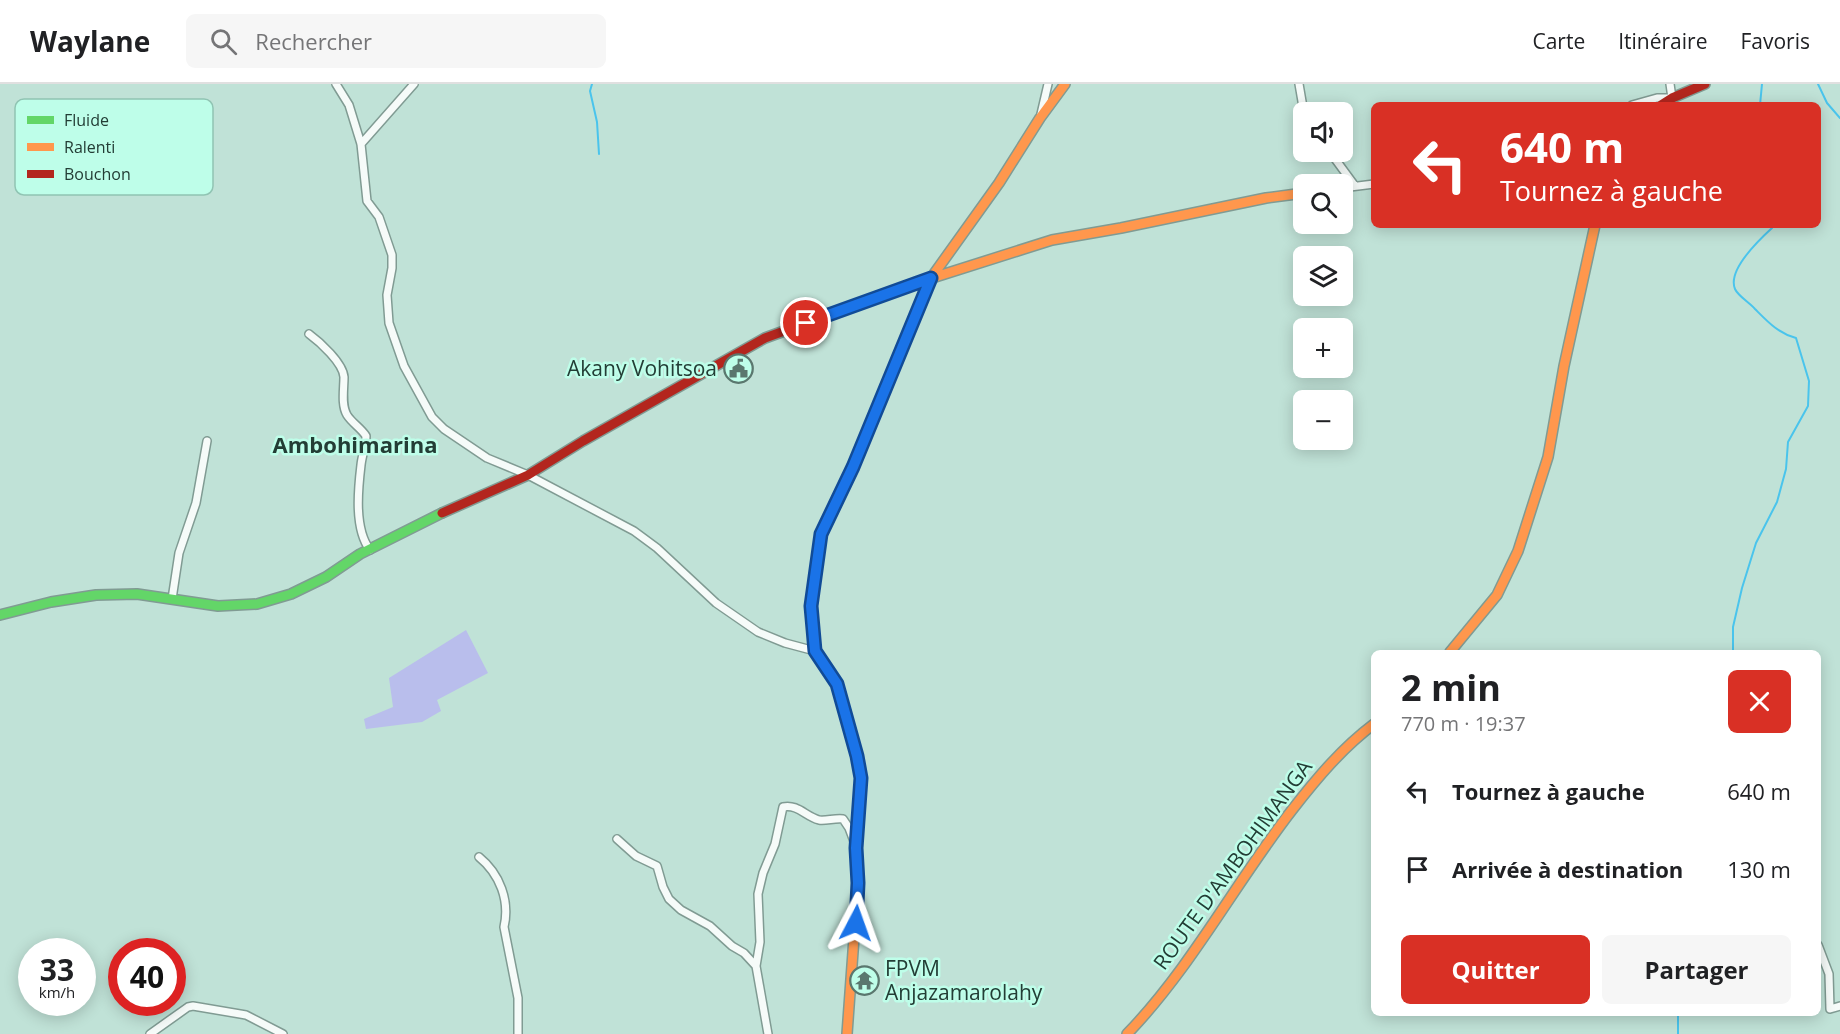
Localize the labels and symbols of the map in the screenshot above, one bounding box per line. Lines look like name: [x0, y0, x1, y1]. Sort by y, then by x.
legend: [15, 99, 213, 195]
text: Fluide: [64, 109, 109, 131]
text: Ralenti: [64, 136, 115, 158]
text: Bouchon: [64, 163, 131, 185]
pin: [780, 297, 831, 348]
public building icon: Akany Vohitsoa: [722, 353, 754, 385]
place label: Akany Vohitsoa: [567, 354, 717, 382]
district label: Ambohimarina: [273, 429, 437, 459]
street label: ROUTE D'AMBOHIMANGA: [1146, 753, 1318, 975]
position arrow: [824, 891, 888, 955]
speed limit sign: 40: [108, 938, 186, 1016]
place label: FPVM Anjazamarolahy: [885, 954, 1043, 1006]
temple icon: FPVM Anjazamarolahy: [848, 965, 880, 997]

